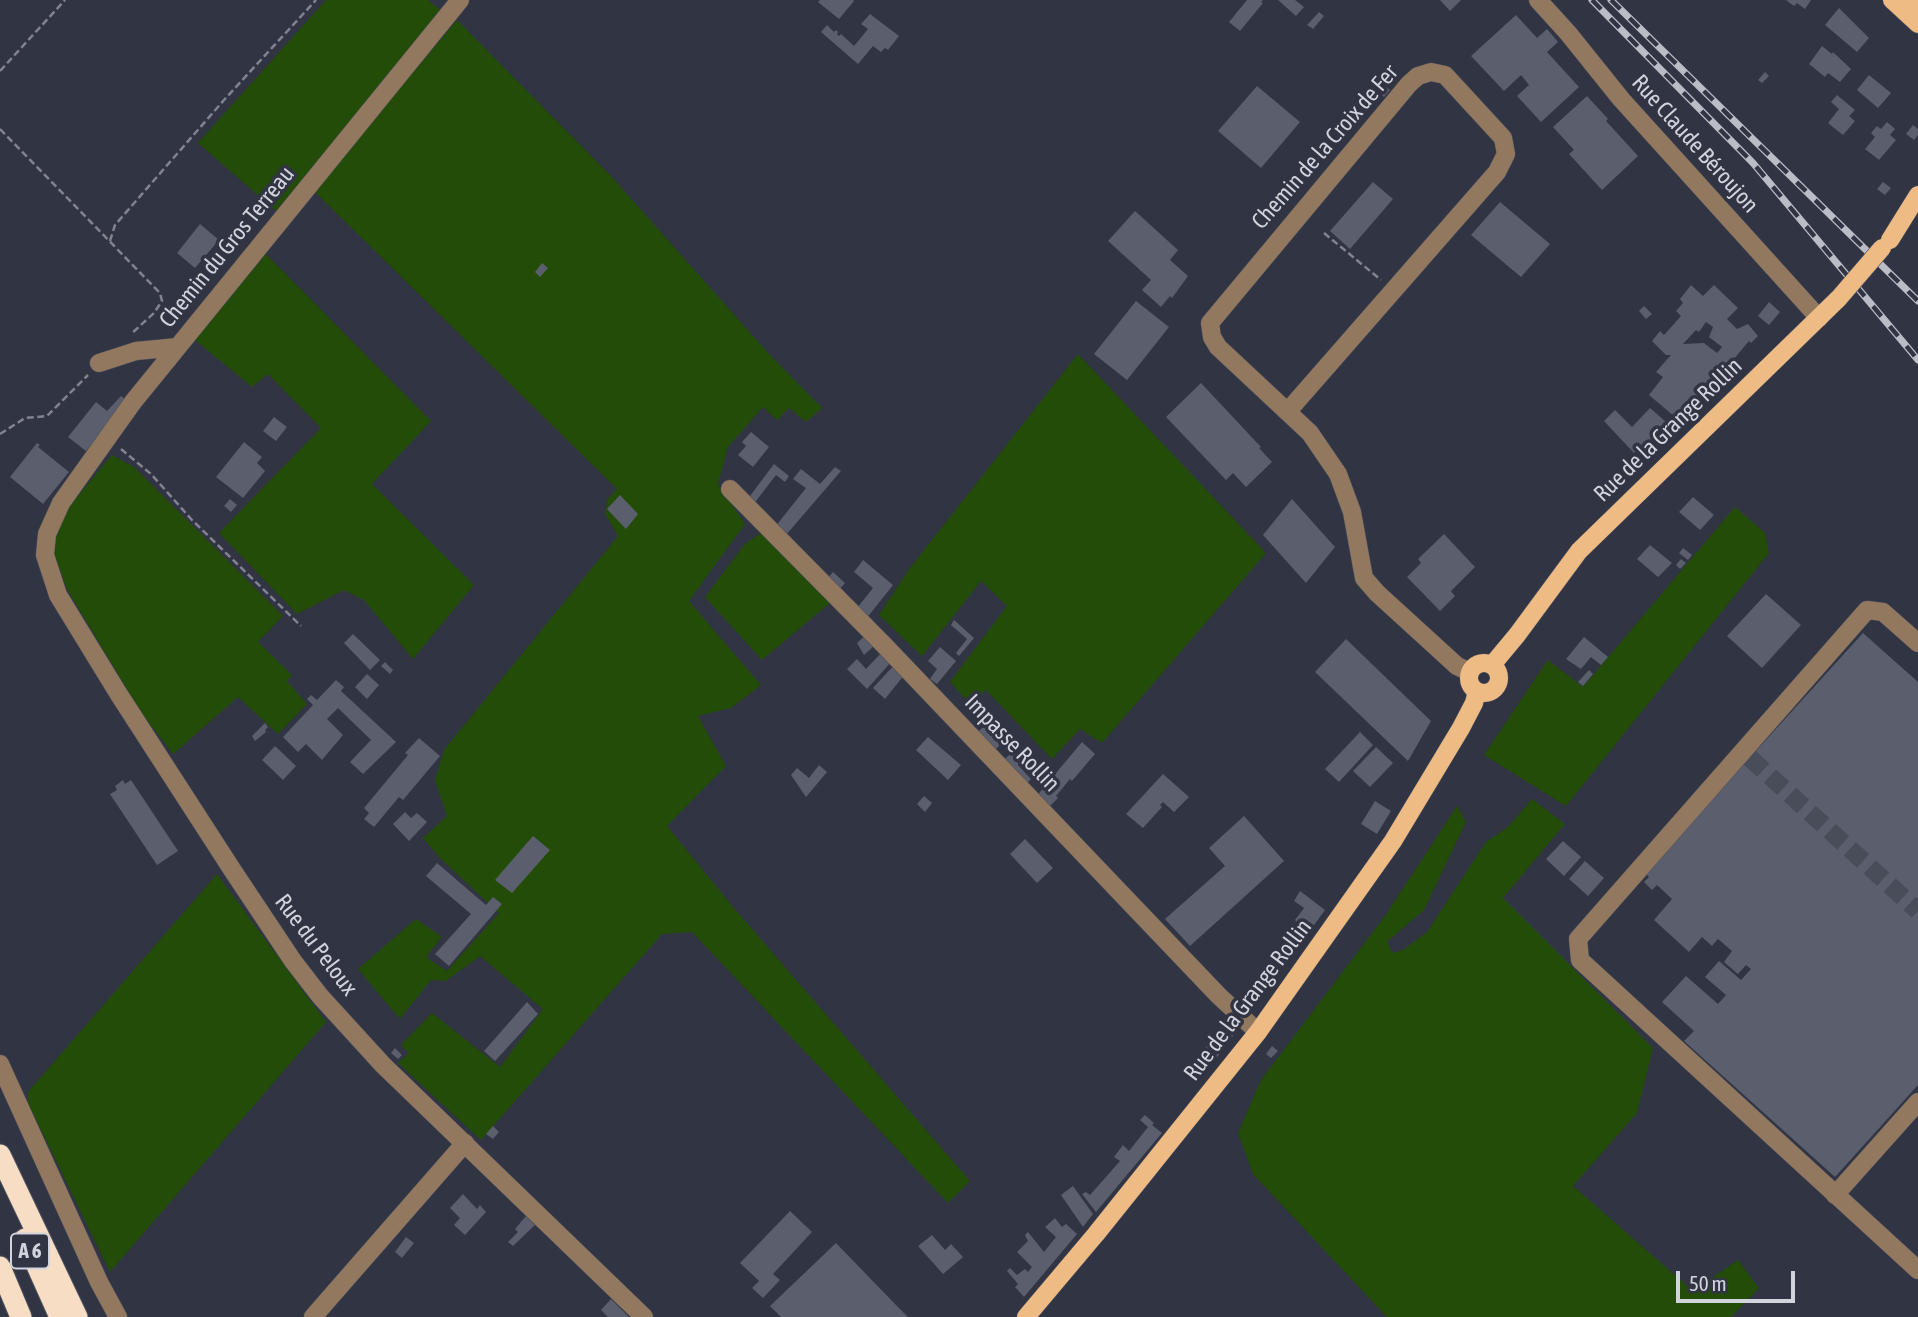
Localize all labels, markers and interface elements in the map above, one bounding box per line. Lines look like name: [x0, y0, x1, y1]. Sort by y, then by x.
street label: Chemin de la Croix de Fer: [1246, 59, 1404, 235]
street label: Rue Claude Béroujon: [1626, 69, 1764, 219]
street label: Chemin du Gros Terreau: [154, 161, 300, 333]
street label: Rue de la Grange Rollin: [1588, 352, 1748, 508]
street label: Impasse Rollin: [959, 689, 1065, 797]
street label: Rue du Peloux: [269, 889, 363, 1001]
street label: Rue de la Grange Rollin: [1178, 914, 1318, 1086]
road number: A 6: [11, 1234, 49, 1268]
scale bar: [1680, 1258, 1799, 1302]
text: 50 m: [1689, 1271, 1727, 1295]

